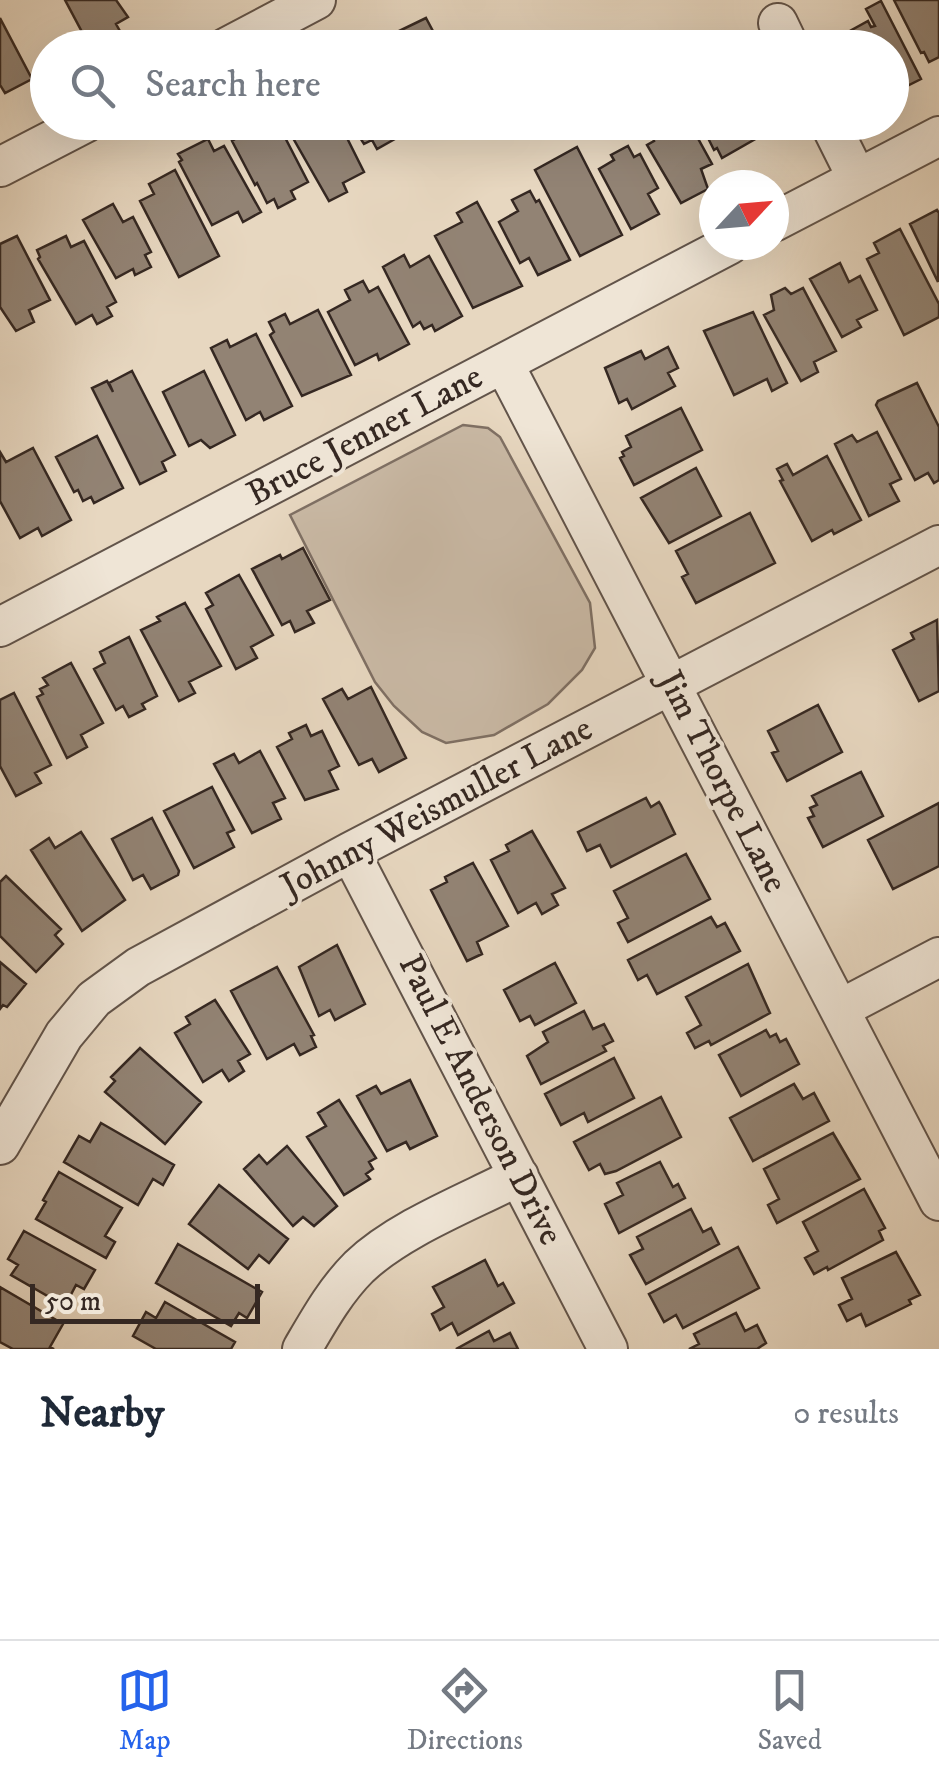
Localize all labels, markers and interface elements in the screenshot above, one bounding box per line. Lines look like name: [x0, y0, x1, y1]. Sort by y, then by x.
search box: [30, 30, 909, 140]
icon: search: [65, 58, 120, 113]
text: Search here: [145, 61, 321, 109]
north arrow: [699, 170, 789, 260]
street label: Bruce Jenner Lane: [239, 355, 491, 517]
street label: Jim Thorpe Lane: [646, 661, 797, 900]
street label: Johnny Weismuller Lane: [271, 707, 600, 910]
street label: Paul E Anderson Drive: [388, 947, 572, 1253]
scale bar: [30, 1279, 260, 1324]
text: 50 m: [45, 1284, 101, 1319]
text: Nearby: [40, 1388, 164, 1440]
text: 0 results: [793, 1394, 899, 1434]
tab: Map: [117, 1663, 172, 1758]
tab: Directions: [407, 1663, 523, 1758]
tab: Saved: [757, 1663, 822, 1758]

